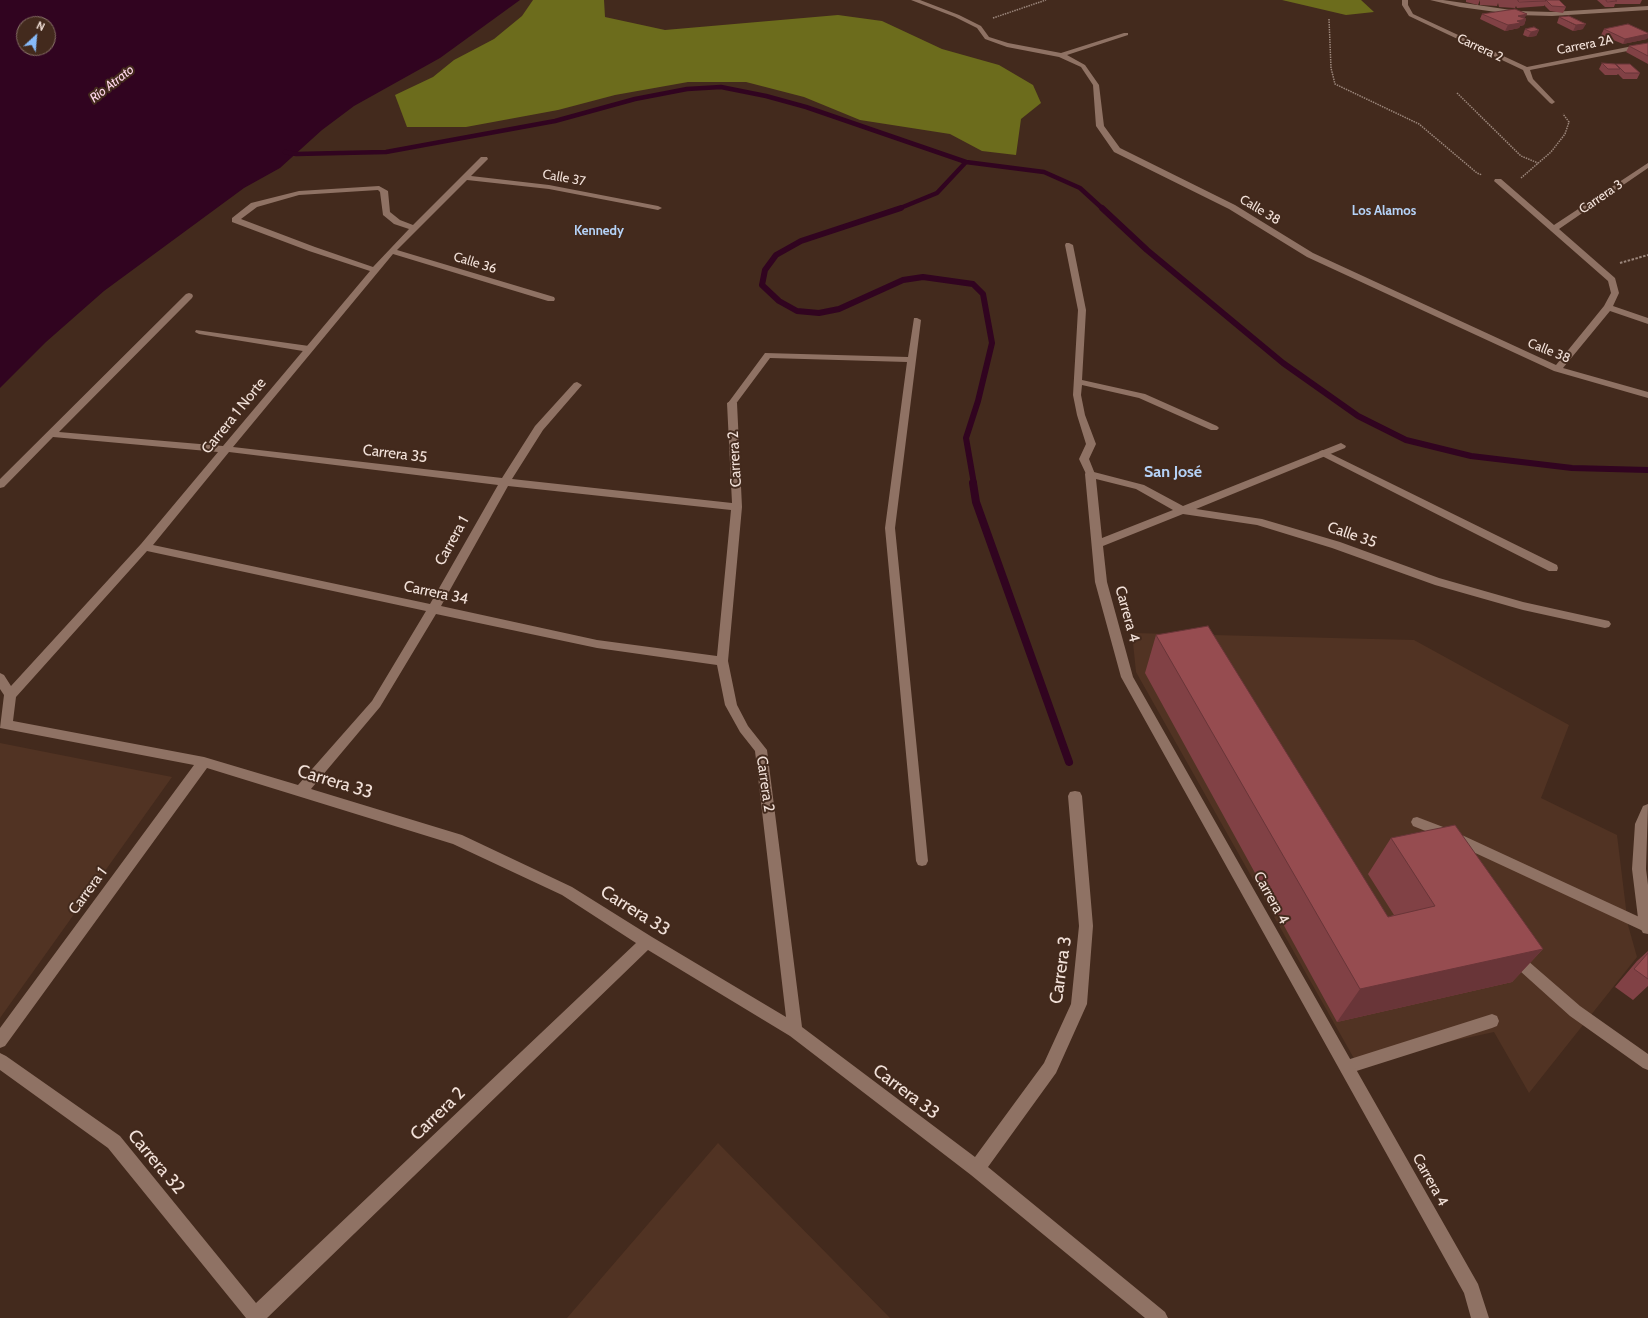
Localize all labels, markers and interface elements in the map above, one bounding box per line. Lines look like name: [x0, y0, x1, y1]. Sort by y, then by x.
north arrow: [16, 16, 56, 56]
text: N: [34, 18, 47, 34]
street label: Carrera 2: [1455, 31, 1505, 65]
street label: Carrera 2A: [1556, 32, 1614, 58]
water label: Río Atrato: [87, 62, 137, 106]
street label: Calle 37: [541, 167, 587, 189]
street label: Carrera 3: [1576, 177, 1626, 217]
street label: Calle 38: [1237, 192, 1283, 228]
district label: Los Alamos: [1352, 203, 1416, 219]
district label: Kennedy: [574, 223, 624, 239]
street label: Calle 36: [452, 249, 498, 277]
street label: Calle 38: [1525, 335, 1573, 367]
street label: Carrera 1 Norte: [198, 374, 270, 458]
street label: Carrera 2: [725, 430, 745, 488]
street label: Carrera 35: [362, 441, 428, 467]
district label: San José: [1144, 462, 1202, 482]
street label: Carrera 1: [431, 513, 473, 569]
street label: Calle 35: [1325, 518, 1379, 552]
street label: Carrera 34: [402, 577, 470, 609]
street label: Carrera 4: [1111, 584, 1143, 644]
street label: Carrera 2: [752, 755, 778, 813]
street label: Carrera 33: [295, 760, 375, 804]
street label: Carrera 1: [65, 864, 111, 918]
street label: Carrera 4: [1249, 869, 1293, 927]
street label: Carrera 33: [596, 881, 674, 941]
street label: Carrera 3: [1046, 935, 1076, 1005]
street label: Carrera 33: [868, 1060, 944, 1124]
street label: Carrera 2: [406, 1083, 470, 1145]
street label: Carrera 32: [123, 1125, 189, 1199]
street label: Carrera 4: [1408, 1151, 1452, 1209]

